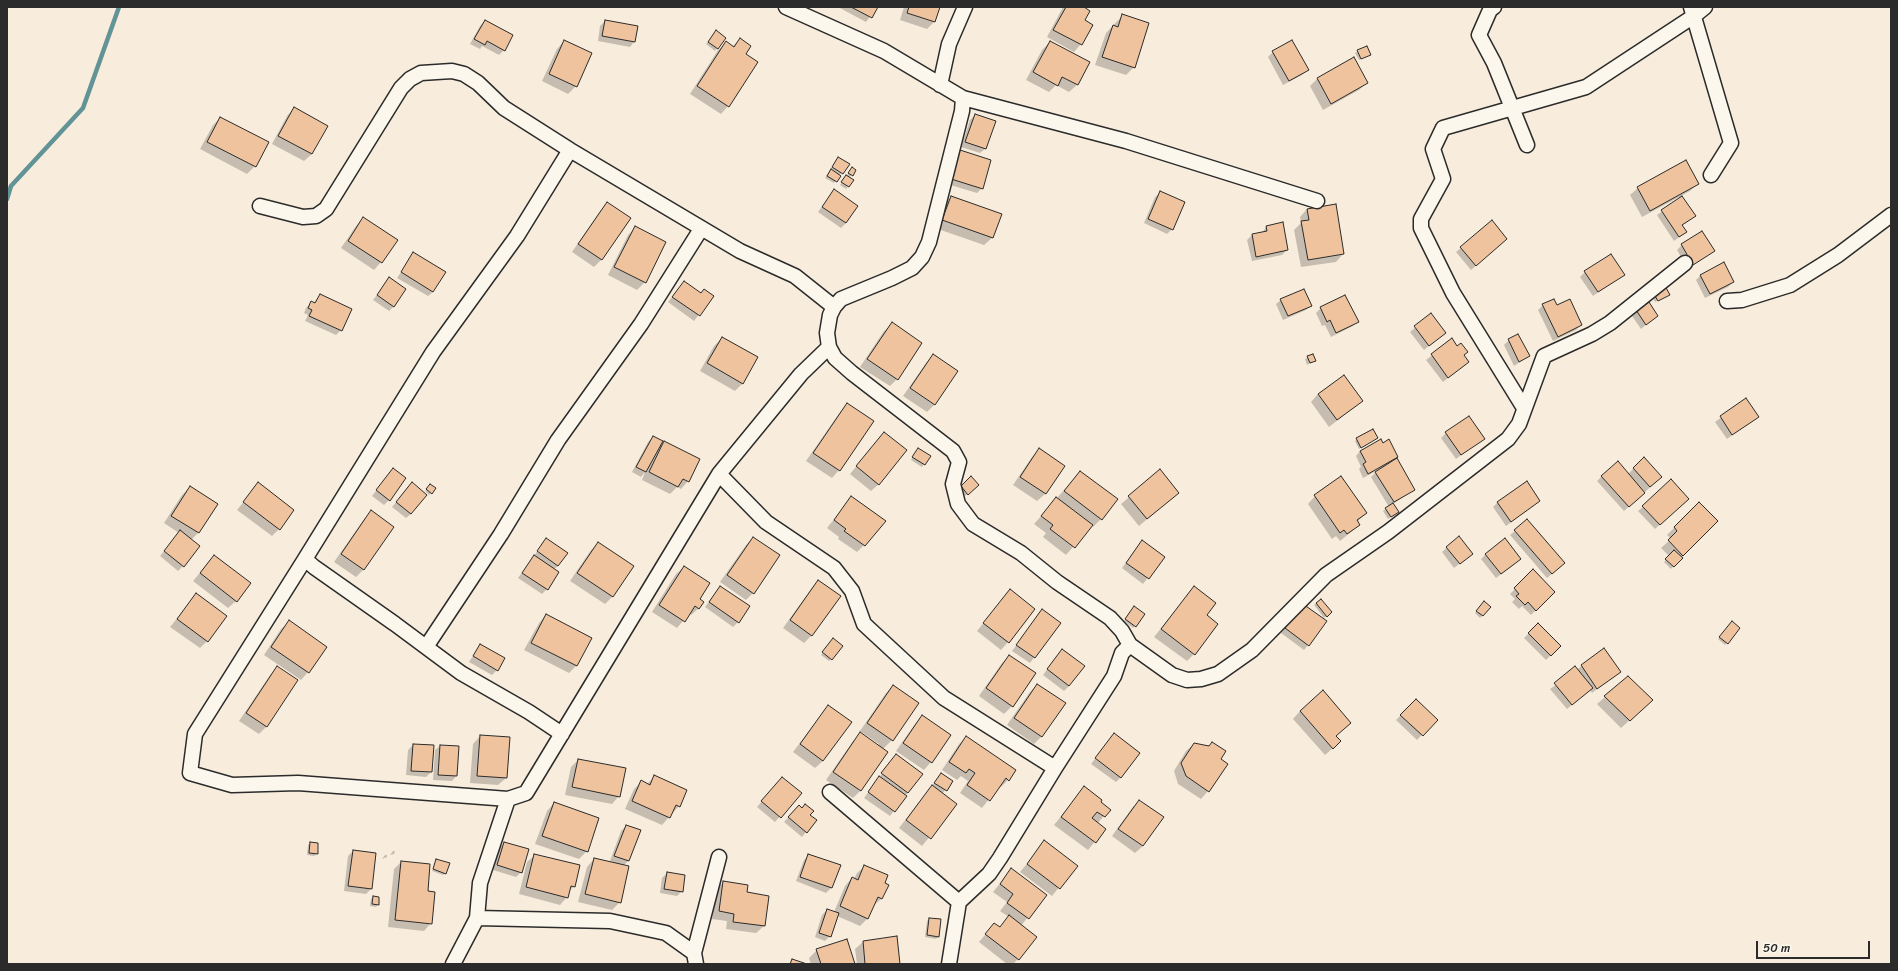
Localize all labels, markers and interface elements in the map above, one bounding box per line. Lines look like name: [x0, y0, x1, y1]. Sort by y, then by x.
scale bar: [1758, 933, 1872, 959]
text: 50 m: [1763, 937, 1790, 959]

